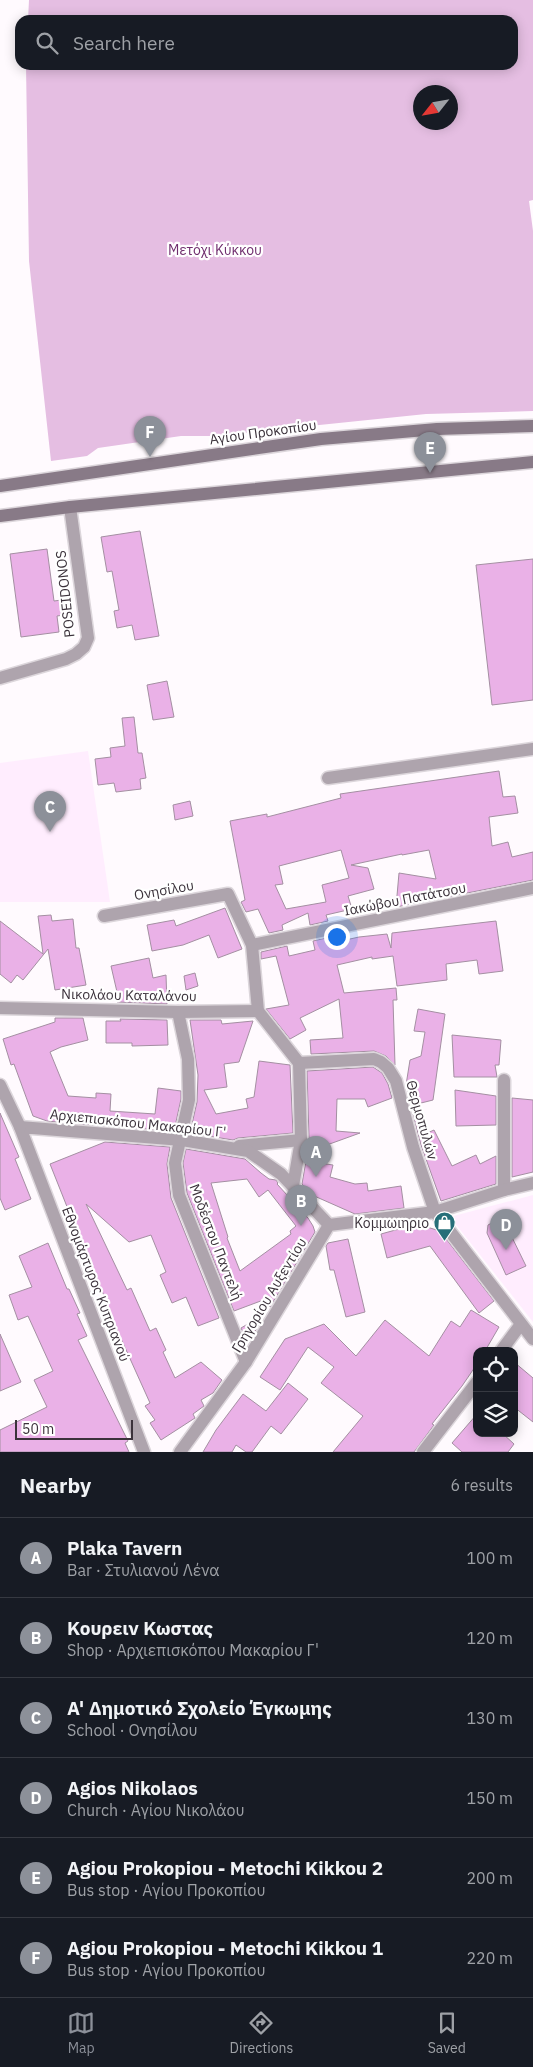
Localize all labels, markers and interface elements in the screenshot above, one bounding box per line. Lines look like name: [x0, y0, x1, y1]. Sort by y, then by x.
search box: [15, 15, 518, 70]
icon: search: [33, 29, 61, 57]
text: Search here: [73, 31, 175, 55]
north arrow: [413, 85, 458, 130]
park label: Μετόχι Κύκκου: [168, 241, 262, 259]
pin: F: [134, 416, 166, 457]
street label: Αγίου Προκοπίου: [208, 416, 318, 448]
pin: E: [414, 432, 446, 473]
street label: POSEIDONOS: [51, 550, 79, 638]
pin: C: [34, 791, 66, 832]
street label: Ονησίλου: [133, 876, 195, 904]
street label: Ιακώβου Πατάτσου: [342, 878, 468, 920]
your location: [324, 924, 350, 950]
street label: Νικολάου Καταλάνου: [61, 985, 197, 1005]
street label: Θερμοπυλών: [402, 1078, 442, 1162]
street label: Αρχιεπισκόπου Μακαρίου Γ': [49, 1105, 227, 1141]
pin: A: [300, 1136, 332, 1177]
street label: Μοδέστου Παντελή: [186, 1181, 246, 1303]
pin: B: [285, 1185, 317, 1226]
street label: Εθνομάρτυρος Κυπριανού: [58, 1204, 134, 1364]
pin: D: [490, 1209, 522, 1250]
shop icon: Κομμωιηριο: [433, 1211, 457, 1242]
place label: Κομμωιηριο: [354, 1214, 429, 1232]
street label: Γρηγορίου Αυξεντίου: [228, 1234, 310, 1356]
map controls: [473, 1347, 518, 1437]
button: locate: [473, 1347, 518, 1392]
button: layers: [473, 1392, 518, 1437]
scale bar: [15, 1417, 132, 1440]
text: 50 m: [22, 1420, 54, 1438]
text: Nearby: [20, 1471, 91, 1499]
text: 6 results: [450, 1475, 513, 1495]
text: Plaka Tavern: [67, 1536, 182, 1560]
text: A: [31, 1548, 41, 1568]
text: 100 m: [466, 1548, 513, 1568]
text: Bar · Στυλιανού Λένα: [67, 1560, 220, 1580]
text: Κουρειν Κωστας: [67, 1616, 213, 1640]
text: B: [31, 1628, 41, 1648]
text: 120 m: [466, 1628, 513, 1648]
text: Shop · Αρχιεπισκόπου Μακαρίου Γ': [67, 1640, 319, 1660]
text: Α' Δημοτικό Σχολείο Έγκωμης: [67, 1696, 332, 1720]
text: C: [31, 1708, 41, 1728]
text: 130 m: [466, 1708, 513, 1728]
text: School · Ονησίλου: [67, 1720, 198, 1740]
text: Agios Nikolaos: [67, 1776, 198, 1800]
text: D: [30, 1788, 42, 1808]
text: 150 m: [466, 1788, 513, 1808]
text: Church · Αγίου Νικολάου: [67, 1800, 245, 1820]
text: Agiou Prokopiou - Metochi Kikkou 2: [67, 1856, 383, 1880]
text: E: [31, 1868, 41, 1888]
text: 200 m: [466, 1868, 513, 1888]
text: Bus stop · Αγίου Προκοπίου: [67, 1880, 266, 1900]
text: Agiou Prokopiou - Metochi Kikkou 1: [67, 1936, 383, 1960]
text: F: [31, 1948, 41, 1968]
text: 220 m: [466, 1948, 513, 1968]
text: Bus stop · Αγίου Προκοπίου: [67, 1960, 266, 1980]
tab: Map: [67, 2009, 95, 2057]
tab: Directions: [230, 2009, 293, 2057]
tab: Saved: [428, 2009, 466, 2057]

